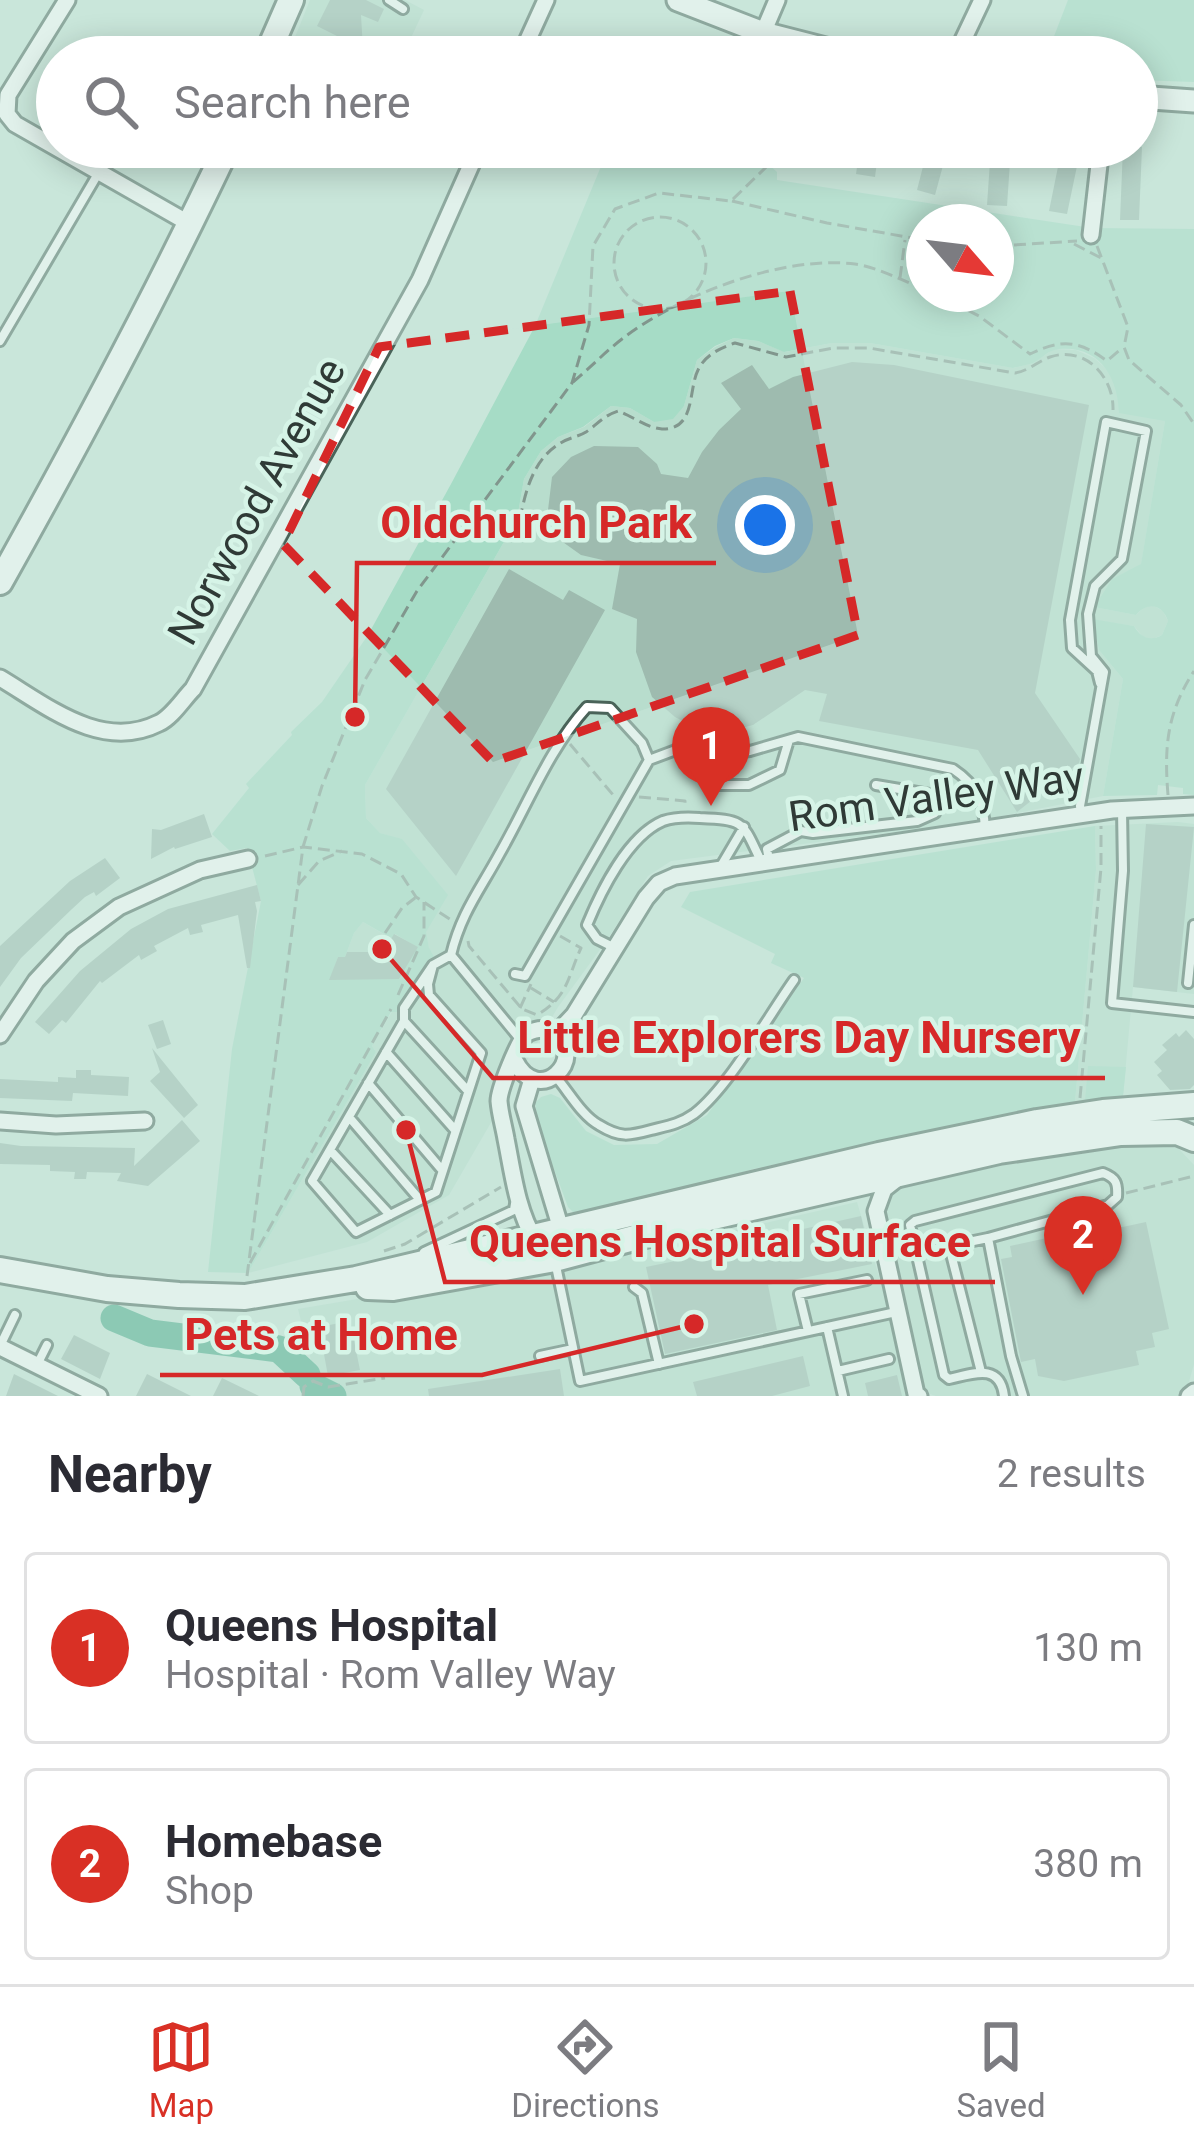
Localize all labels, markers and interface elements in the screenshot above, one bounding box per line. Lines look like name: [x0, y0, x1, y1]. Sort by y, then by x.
search box: [36, 36, 1158, 168]
icon: search: [78, 69, 144, 135]
text: Search here: [174, 76, 411, 129]
north arrow: [906, 204, 1014, 312]
street label: Norwood Avenue: [158, 350, 355, 653]
callout: Oldchurch Park: [357, 482, 716, 563]
your location: [735, 495, 795, 555]
text: Oldchurch Park: [380, 496, 693, 549]
pin: 1: [672, 707, 750, 806]
street label: Rom Valley Way: [785, 752, 1087, 841]
callout: Little Explorers Day Nursery: [493, 997, 1105, 1078]
text: Little Explorers Day Nursery: [517, 1011, 1081, 1064]
pin: 2: [1044, 1196, 1122, 1295]
callout: Queens Hospital Surface: [445, 1201, 995, 1282]
text: Queens Hospital Surface: [469, 1215, 971, 1268]
callout: Pets at Home: [160, 1294, 482, 1375]
text: Pets at Home: [184, 1308, 458, 1361]
text: Nearby: [48, 1445, 212, 1504]
text: 2 results: [997, 1451, 1146, 1497]
text: Queens Hospital: [165, 1599, 498, 1652]
text: 1: [79, 1625, 101, 1671]
text: 130 m: [1033, 1625, 1143, 1671]
text: Hospital · Rom Valley Way: [165, 1652, 616, 1698]
text: Homebase: [165, 1815, 382, 1868]
text: 2: [79, 1841, 101, 1887]
text: 380 m: [1033, 1841, 1143, 1887]
text: Shop: [165, 1868, 254, 1914]
tab: Map: [148, 2014, 214, 2125]
tab: Directions: [511, 2014, 660, 2125]
tab: Saved: [956, 2014, 1046, 2125]

